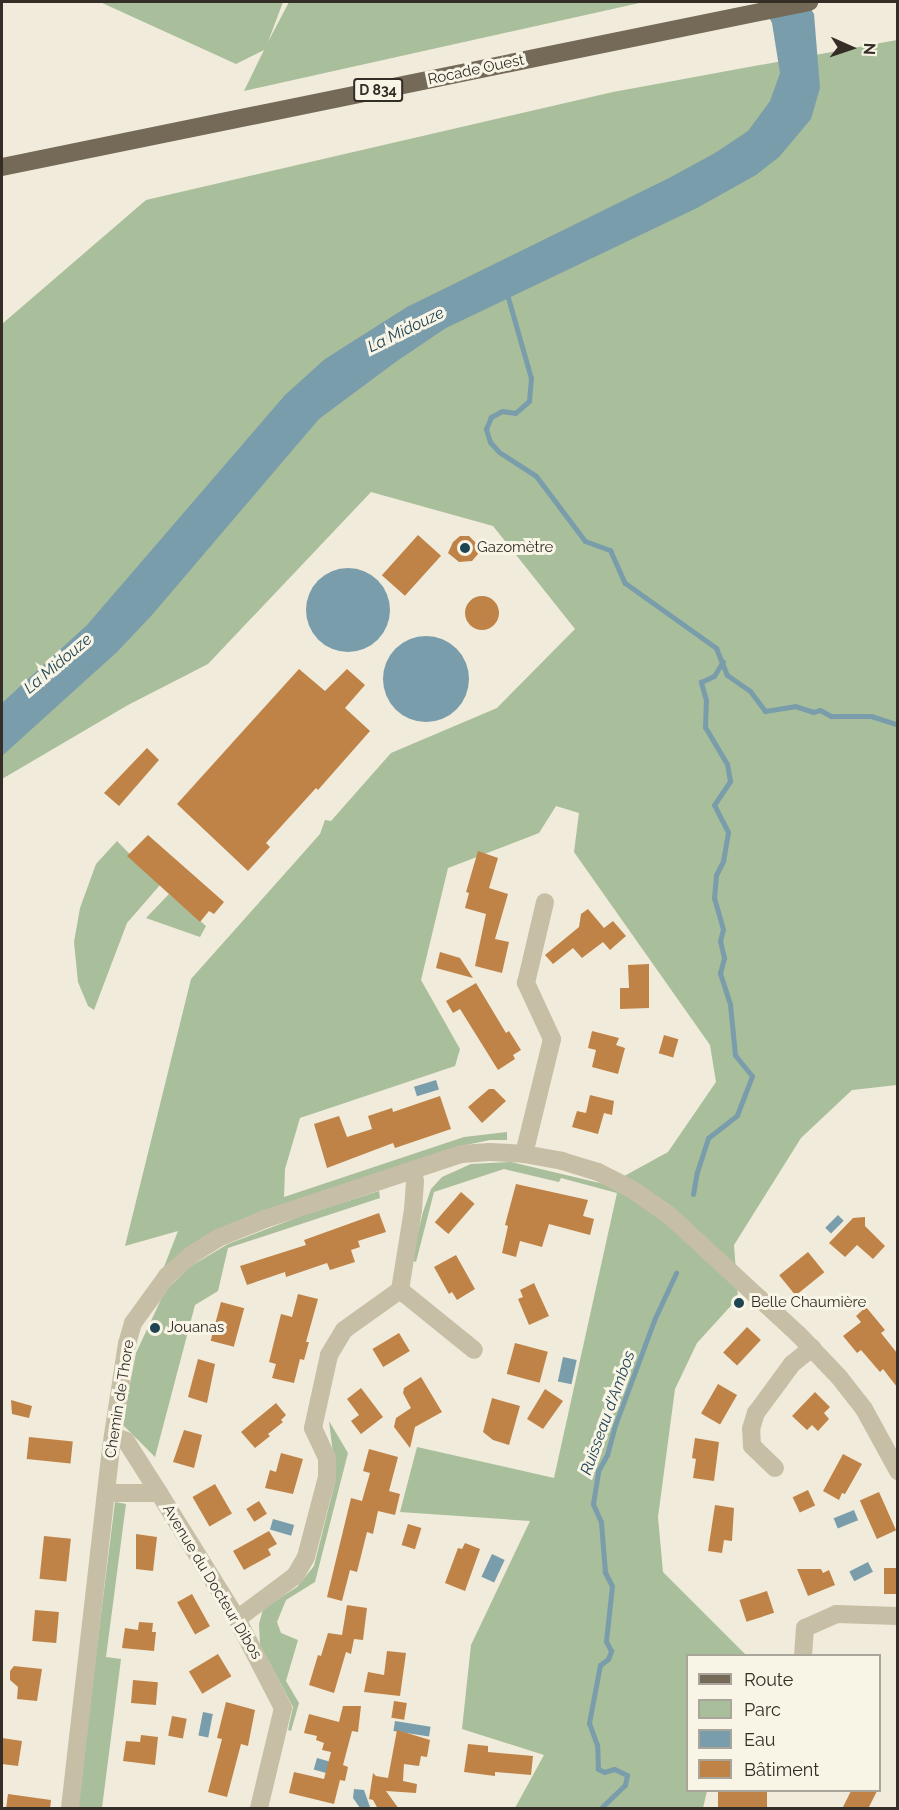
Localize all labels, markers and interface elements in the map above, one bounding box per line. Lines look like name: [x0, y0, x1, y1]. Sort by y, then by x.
north arrow: [821, 18, 881, 78]
text: N: [860, 42, 879, 56]
street label: Rocade Ouest: [426, 51, 526, 89]
road number: D 834: [352, 79, 404, 101]
water label: La Midouze: [365, 303, 447, 357]
place label: Gazomètre: [477, 539, 553, 557]
marker: Gazomètre: [458, 541, 472, 555]
water label: La Midouze: [20, 630, 96, 698]
place label: Belle Chaumière: [751, 1294, 866, 1312]
marker: Belle Chaumière: [732, 1296, 746, 1310]
place label: Jouanas: [167, 1319, 224, 1337]
marker: Jouanas: [148, 1321, 162, 1335]
street label: Chemin de Thore: [102, 1338, 138, 1460]
water label: Ruisseau d'Ambos: [577, 1348, 639, 1478]
street label: Avenue du Docteur Dibos: [159, 1501, 265, 1663]
legend: [686, 1654, 881, 1792]
text: Route: [744, 1669, 793, 1690]
text: Parc: [744, 1699, 781, 1720]
text: Eau: [744, 1729, 775, 1750]
text: Bâtiment: [744, 1759, 819, 1780]

